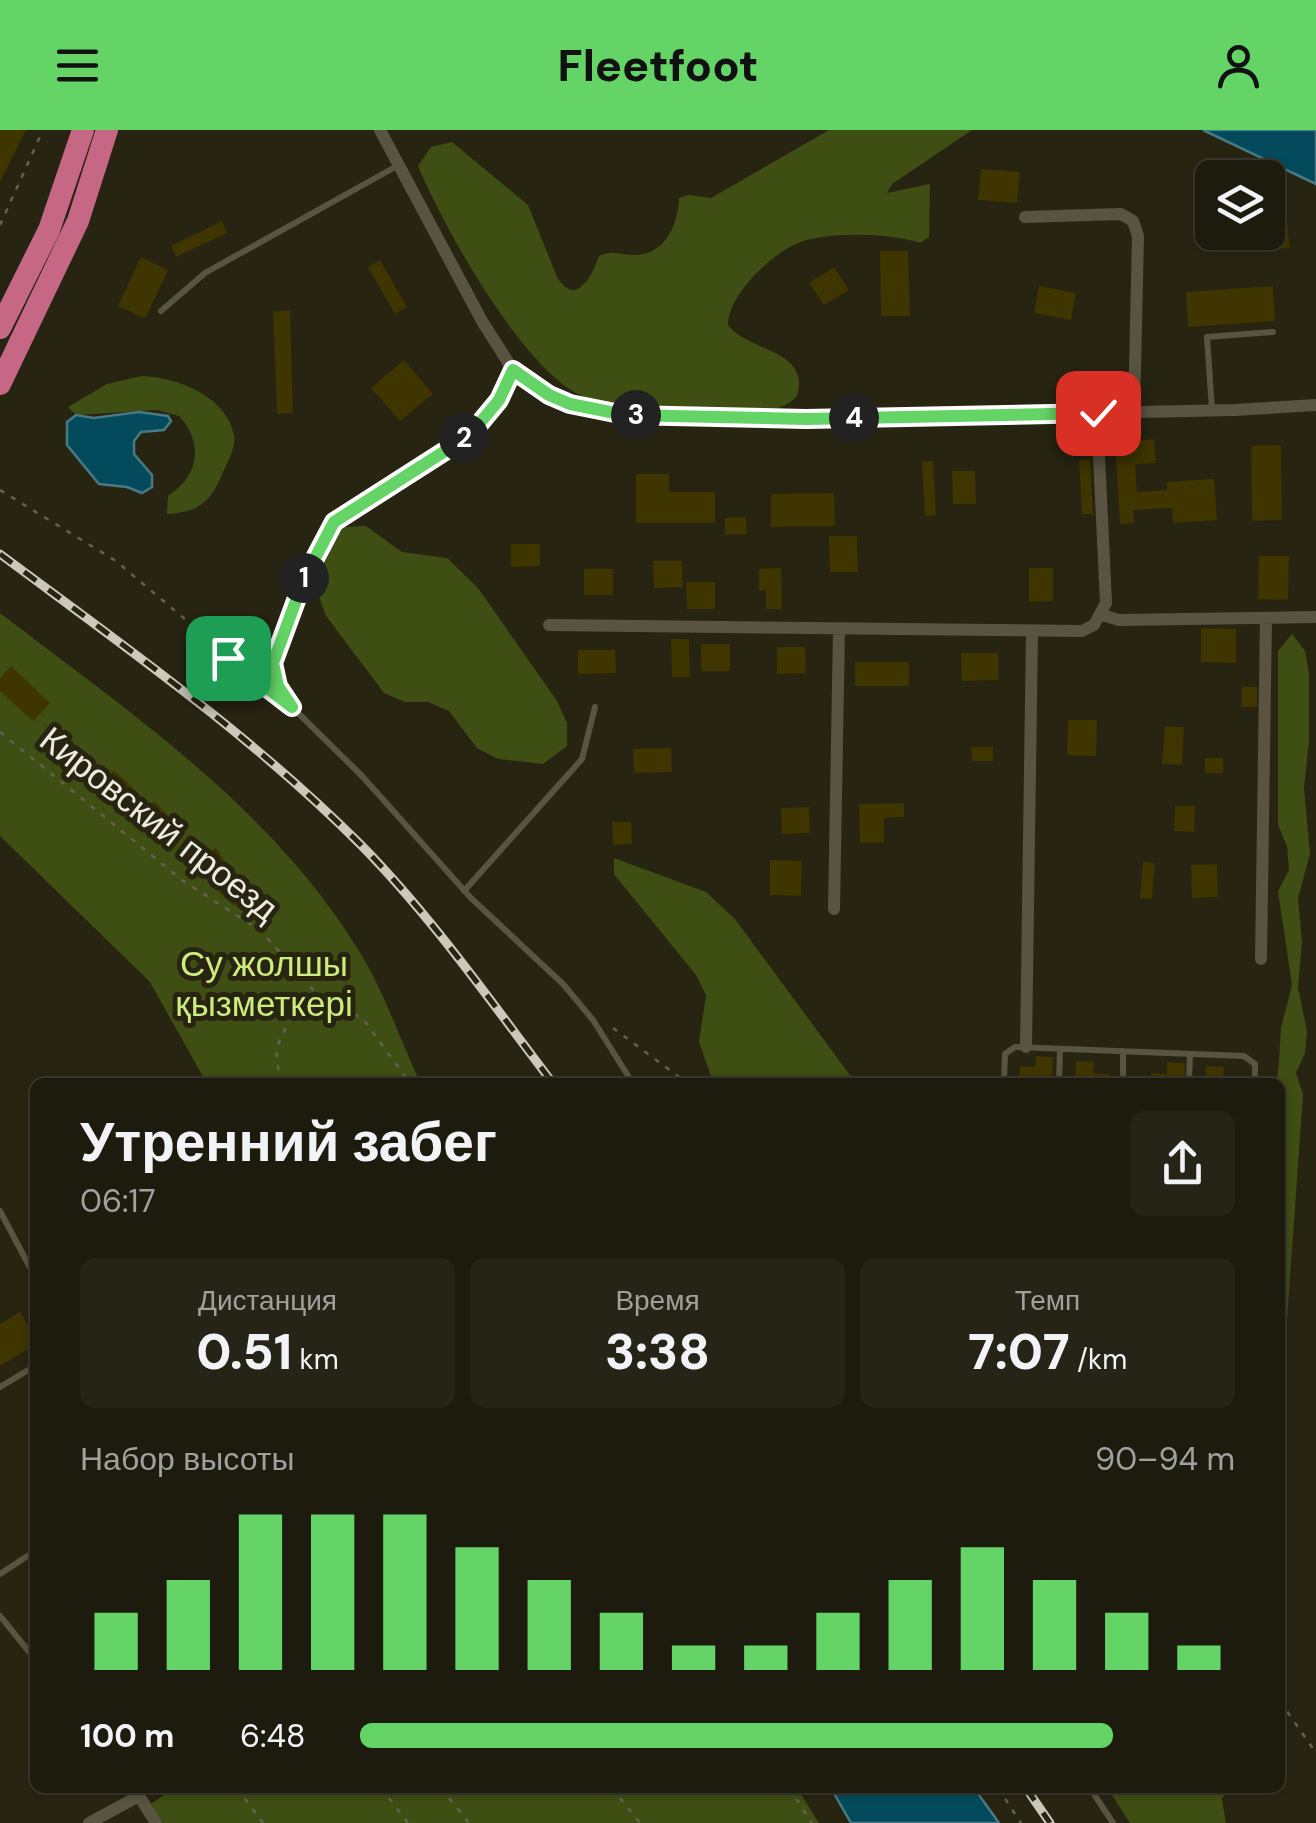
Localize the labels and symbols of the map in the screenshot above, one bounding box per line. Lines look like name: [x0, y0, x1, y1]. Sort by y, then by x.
pin: [1056, 371, 1141, 456]
pin: 3: [611, 390, 661, 440]
pin: 4: [829, 393, 879, 443]
pin: 2: [439, 413, 489, 463]
pin: 1: [279, 553, 329, 603]
pin: [186, 616, 271, 701]
street label: Кировский проезд: [30, 716, 288, 932]
park label: Су жолшы қызметкері: [175, 941, 353, 1027]

